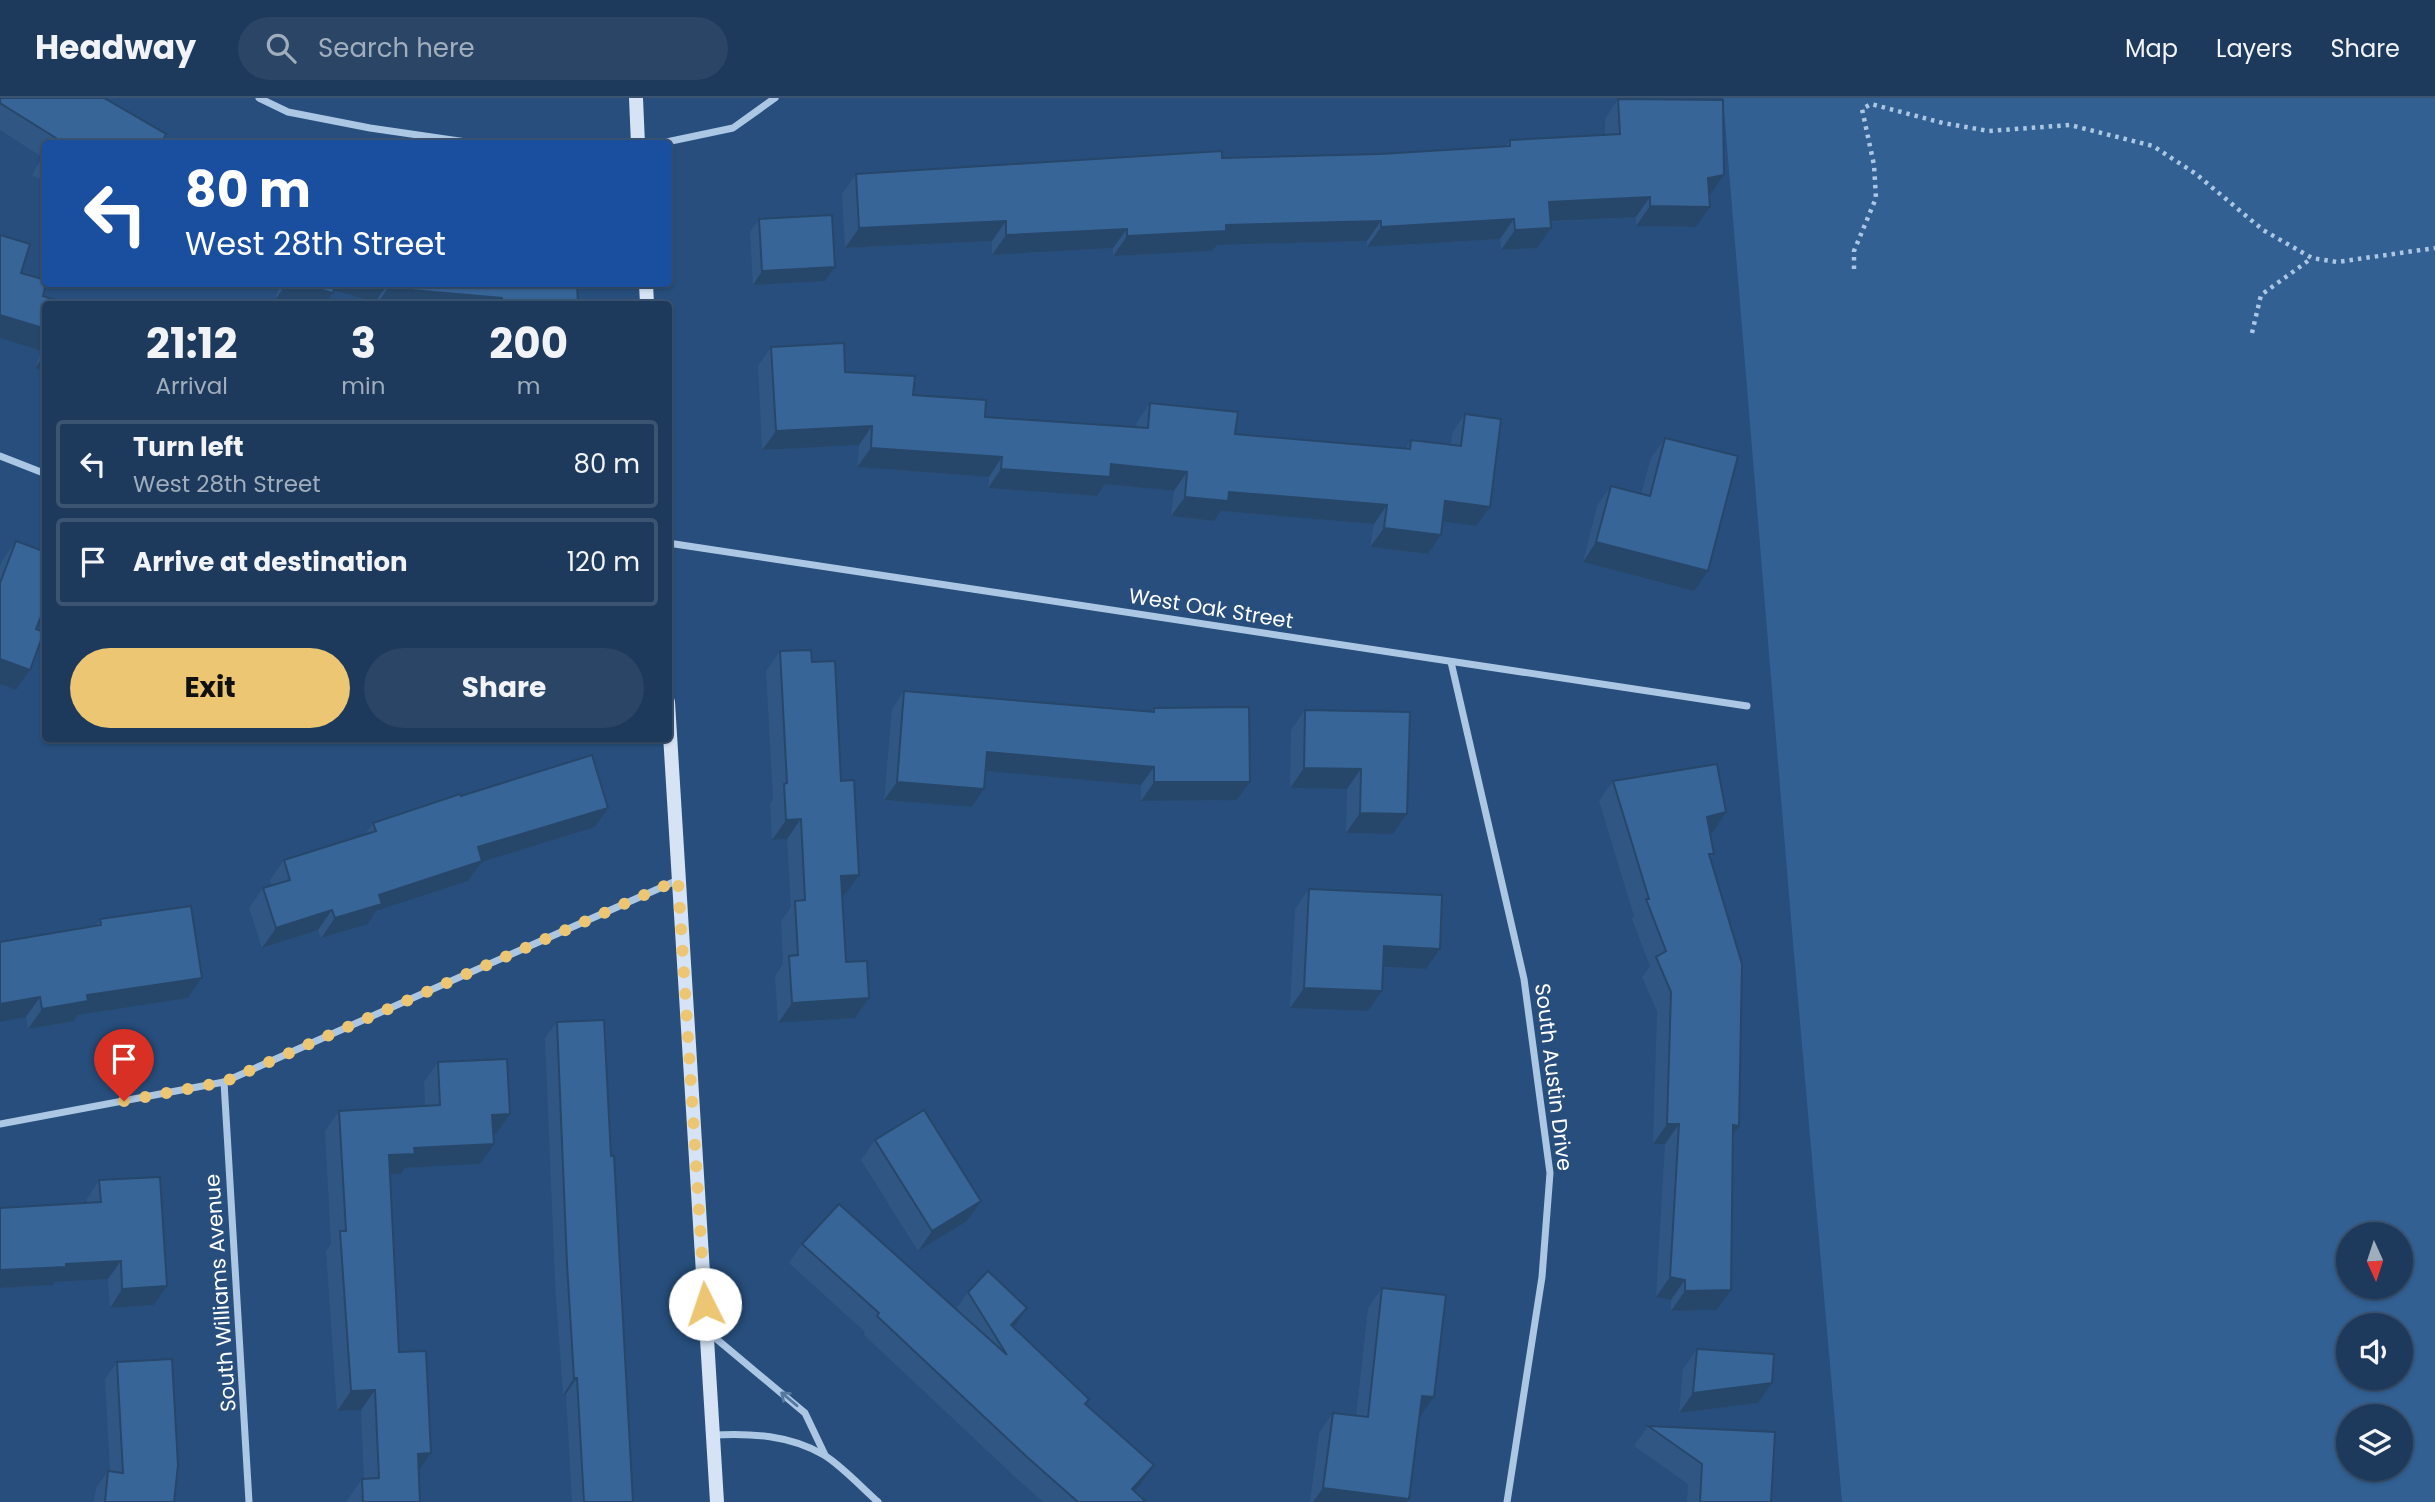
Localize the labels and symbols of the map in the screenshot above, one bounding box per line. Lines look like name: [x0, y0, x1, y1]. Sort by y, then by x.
street label: West Oak Street: [1127, 581, 1295, 635]
street label: South Austin Drive: [1528, 981, 1580, 1173]
pin: [94, 1029, 154, 1101]
street label: South Williams Avenue: [197, 1173, 243, 1413]
north arrow: [2336, 1222, 2413, 1298]
position arrow: [668, 1267, 742, 1341]
one-way arrow: [780, 1391, 798, 1407]

